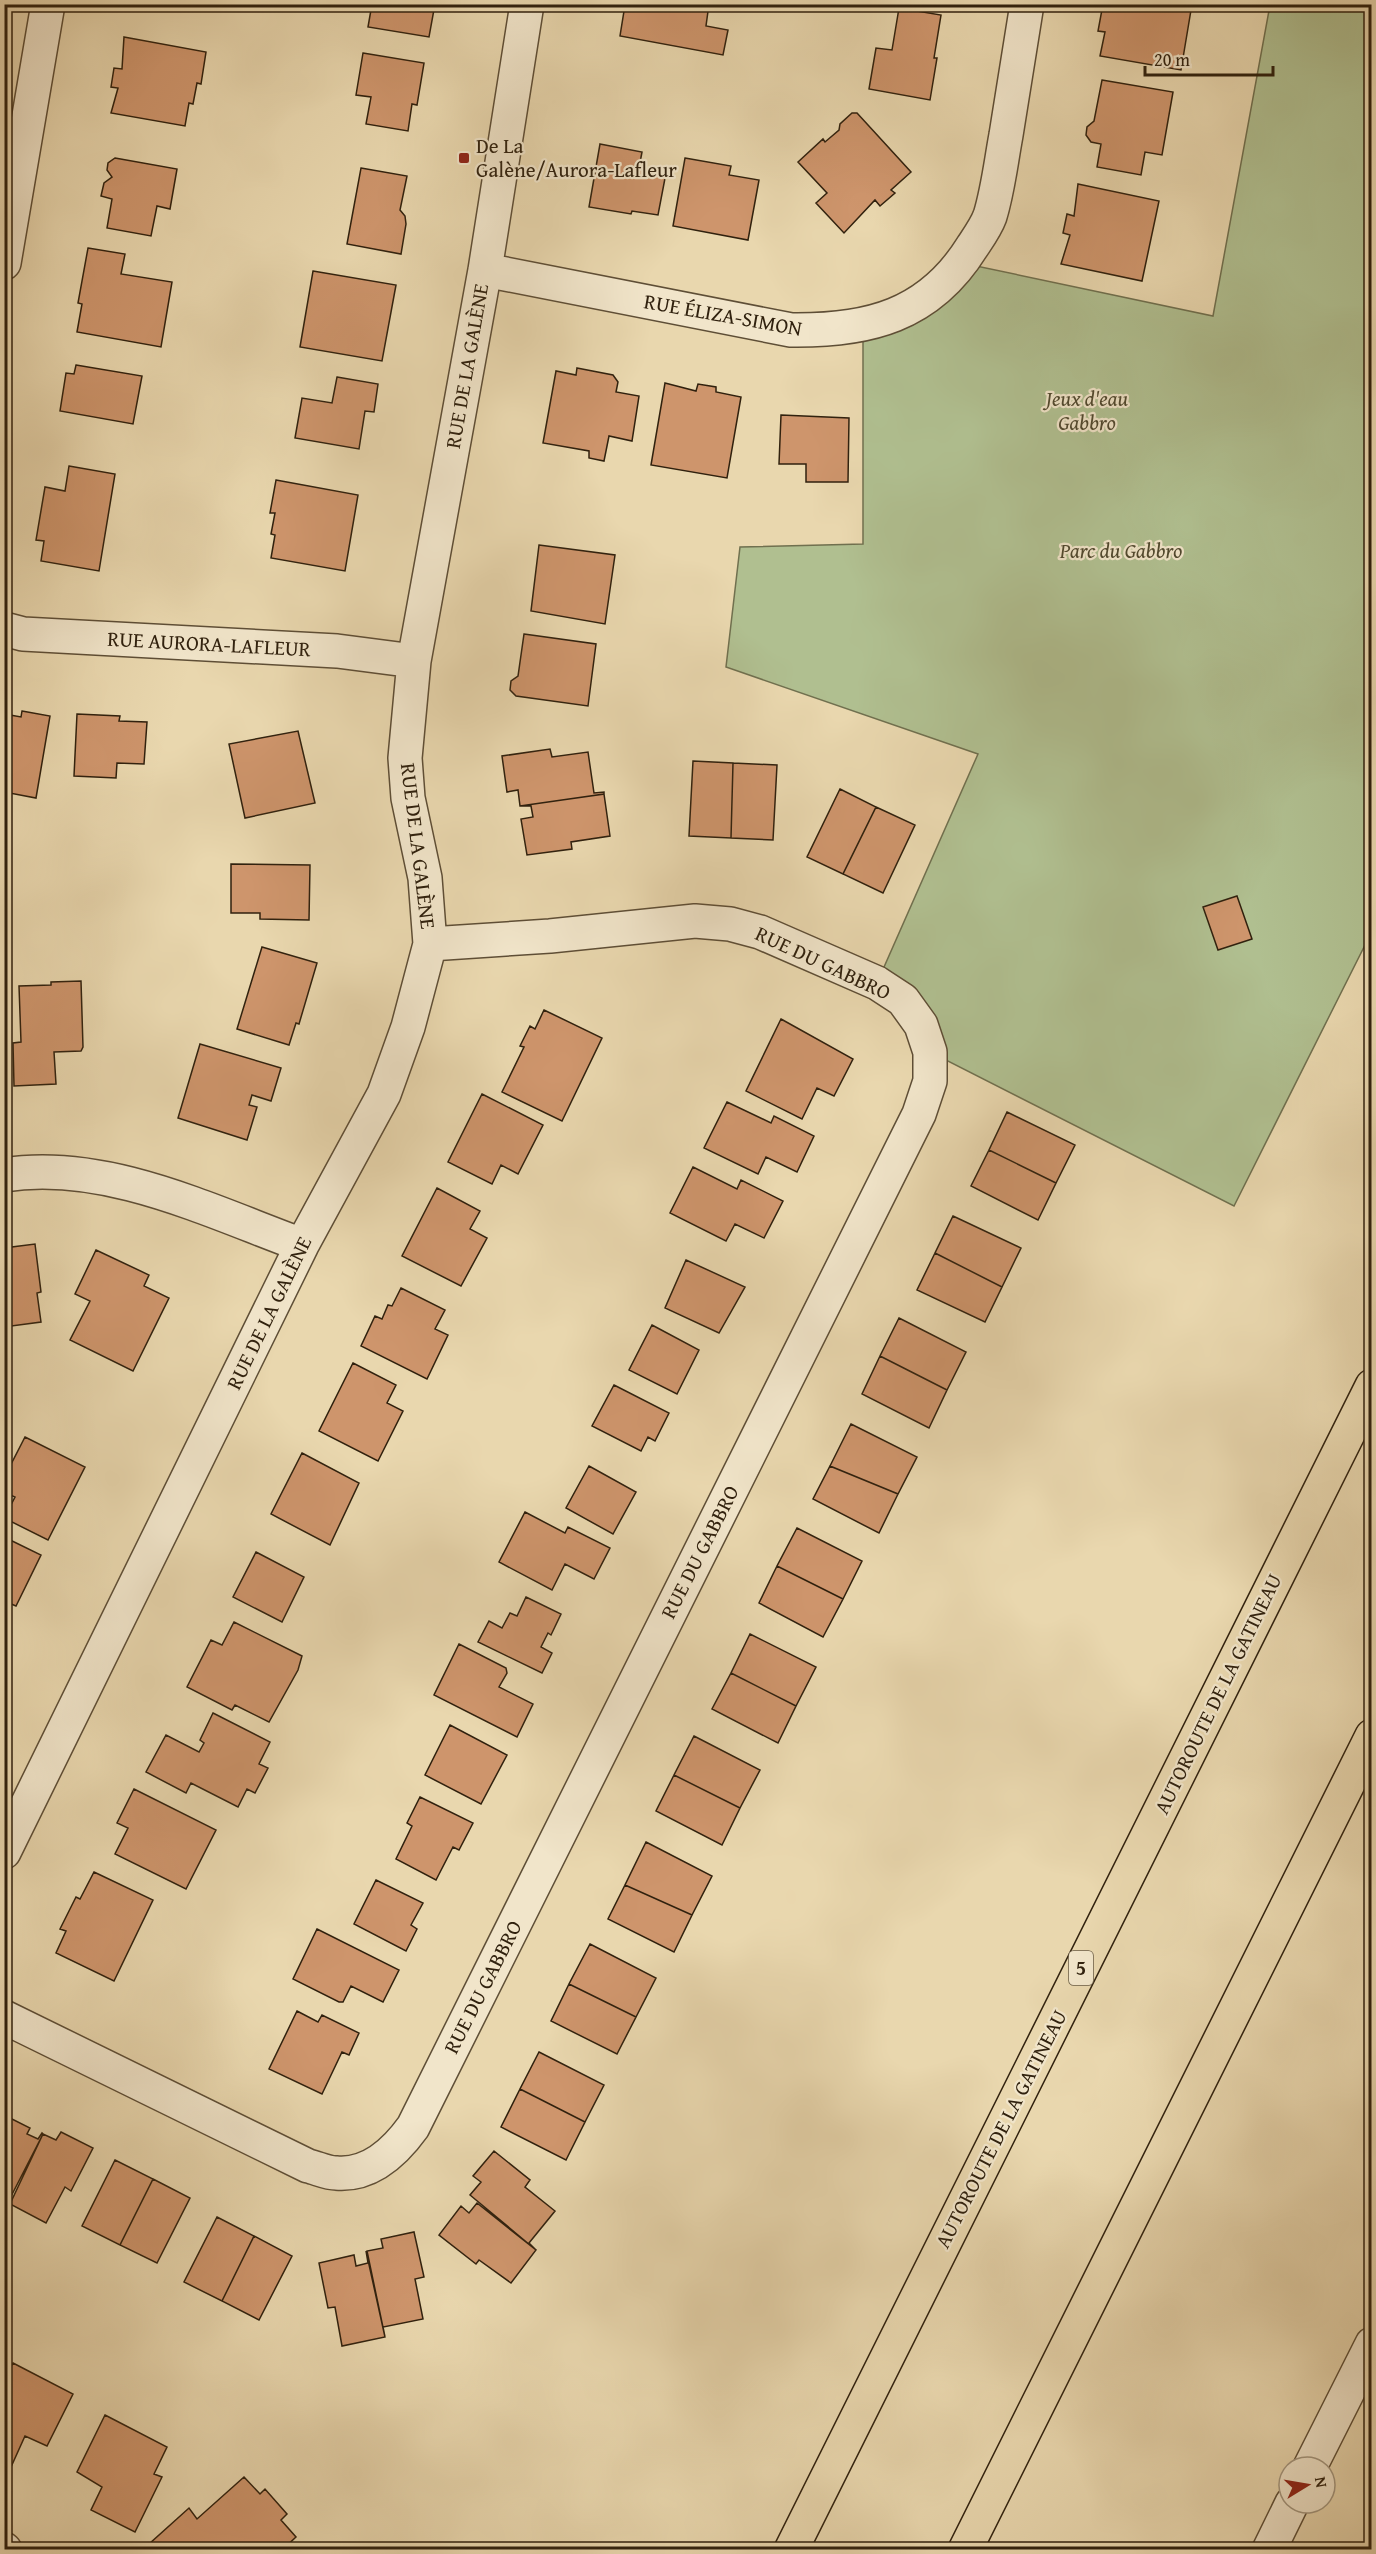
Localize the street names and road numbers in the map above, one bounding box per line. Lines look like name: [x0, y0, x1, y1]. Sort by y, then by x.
street label: RUE DE LA GALÈNE: [437, 281, 496, 451]
street label: RUE ÉLIZA-SIMON: [642, 285, 805, 344]
street label: RUE AURORA-LAFLEUR: [106, 623, 312, 664]
street label: RUE DE LA GALÈNE: [393, 761, 444, 931]
street label: RUE DU GABBRO: [750, 918, 896, 1007]
street label: RUE DE LA GALÈNE: [218, 1231, 319, 1395]
street label: RUE DU GABBRO: [653, 1480, 747, 1624]
street label: AUTOROUTE DE LA GATINEAU: [1146, 1568, 1289, 1819]
street label: RUE DU GABBRO: [436, 1915, 530, 2059]
road number: 5: [1069, 1951, 1093, 1985]
street label: AUTOROUTE DE LA GATINEAU: [927, 2004, 1074, 2253]

